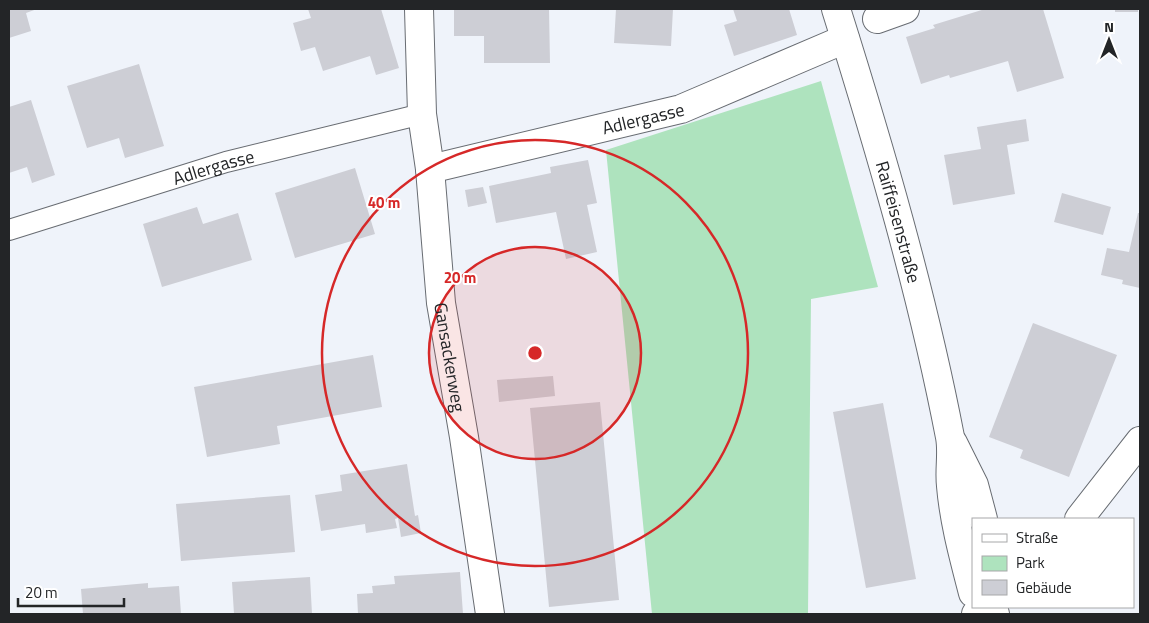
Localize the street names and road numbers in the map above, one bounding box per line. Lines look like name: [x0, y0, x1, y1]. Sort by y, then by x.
street label: Adlergasse: [599, 95, 687, 141]
street label: Adlergasse: [169, 142, 257, 191]
street label: Raiffeisenstraße: [869, 158, 928, 286]
street label: Gansackerweg: [428, 300, 473, 414]

